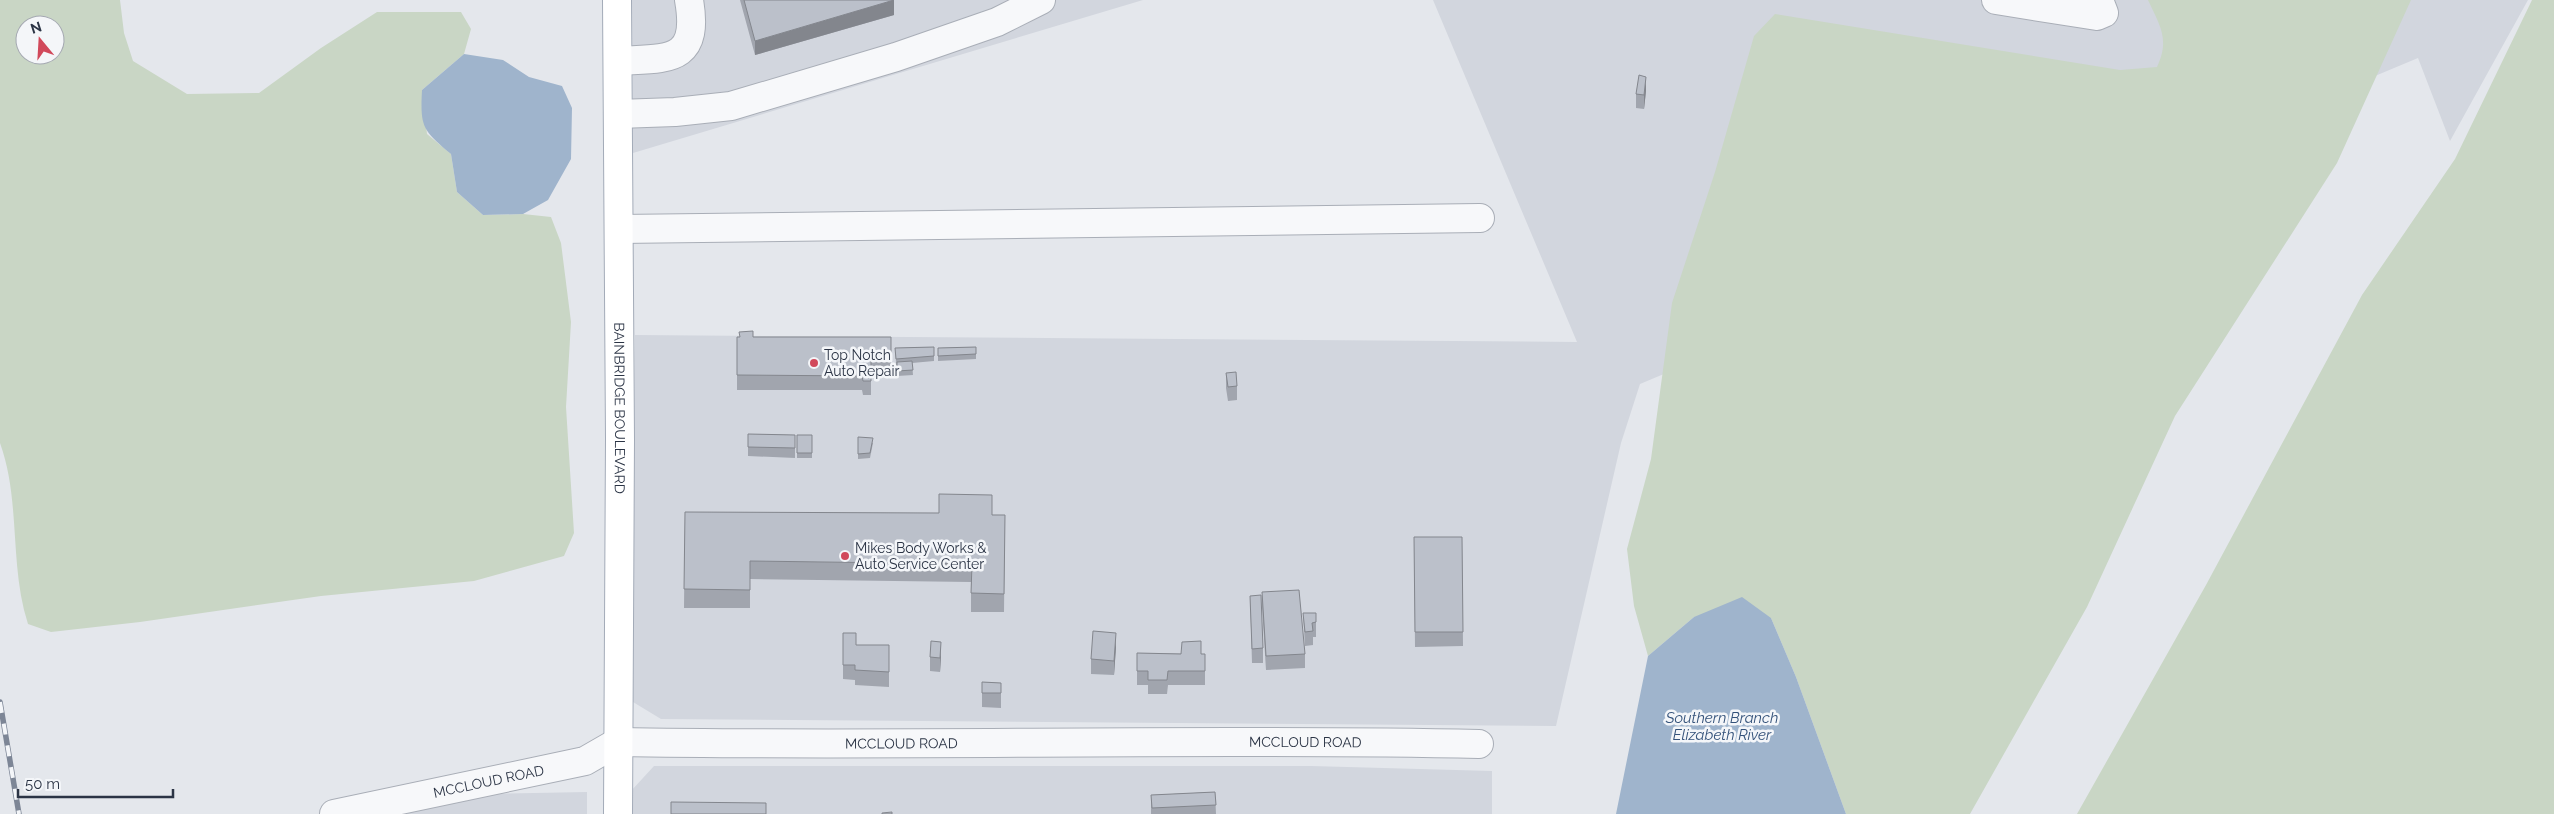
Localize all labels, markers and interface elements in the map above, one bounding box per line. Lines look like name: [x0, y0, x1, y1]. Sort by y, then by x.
north arrow: [15, 15, 65, 65]
text: N: [28, 18, 44, 37]
street label: BAINBRIDGE BOULEVARD: [611, 322, 628, 494]
place label: Top Notch Auto Repair: [824, 347, 900, 379]
marker: Top Notch Auto Repair: [808, 357, 820, 369]
place label: Mikes Body Works & Auto Service Center: [855, 540, 987, 572]
marker: Mikes Body Works & Auto Service Center: [839, 550, 851, 562]
water label: Southern Branch Elizabeth River: [1665, 709, 1778, 744]
street label: MCCLOUD ROAD: [1249, 734, 1362, 750]
street label: MCCLOUD ROAD: [845, 735, 958, 752]
street label: MCCLOUD ROAD: [432, 762, 545, 801]
scale bar: [18, 766, 172, 798]
text: 50 m: [25, 775, 60, 793]

